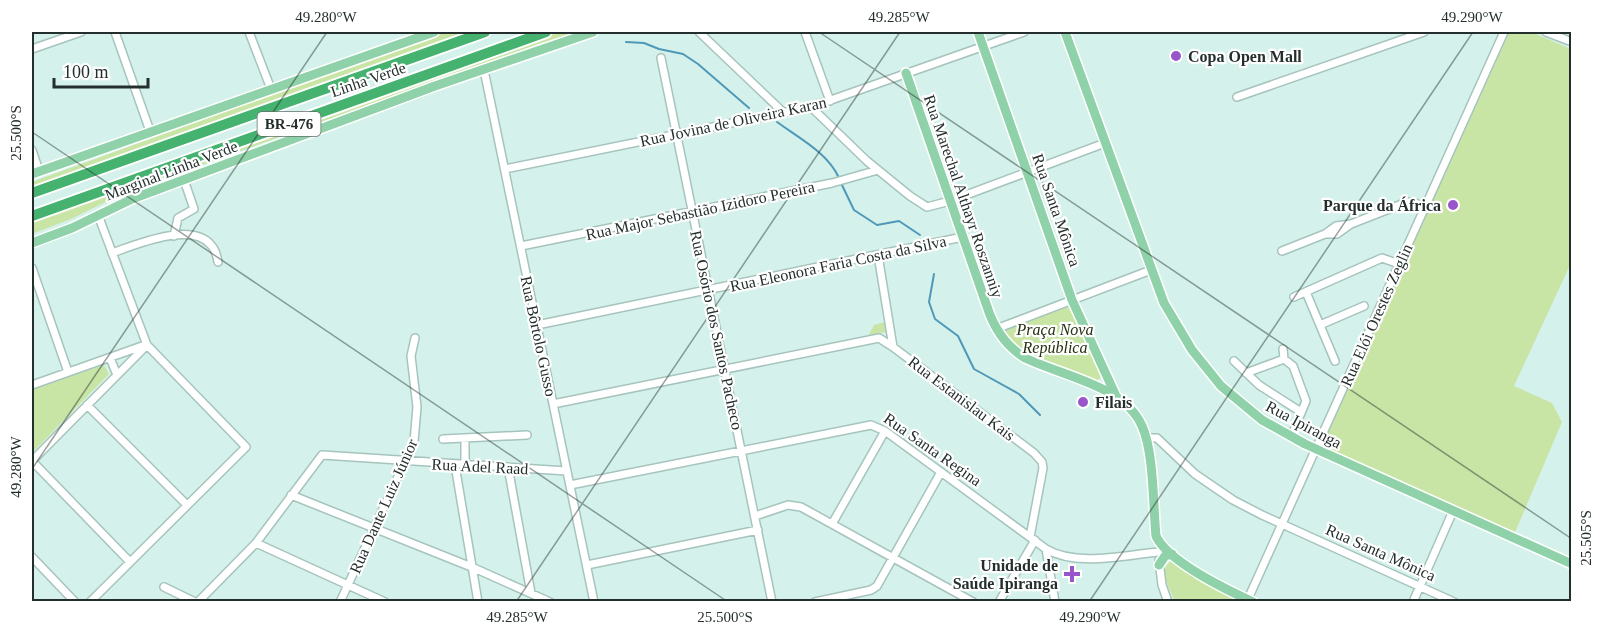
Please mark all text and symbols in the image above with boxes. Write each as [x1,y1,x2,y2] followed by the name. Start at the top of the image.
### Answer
[295,9,358,25] text: 49.280°W
[868,9,931,25] text: 49.285°W
[1441,9,1504,25] text: 49.290°W
[1188,48,1302,66] place label: Copa Open Mall
[1169,49,1183,63] marker: Copa Open Mall
[54,51,148,89] scale bar
[328,59,408,100] street label: Linha Verde
[63,62,109,82] text: 100 m
[920,92,1006,300] street label: Rua Marechal Althayr Roszanniy
[638,93,828,150] street label: Rua Jovina de Oliveira Karan
[8,105,24,161] text: 25.500°S
[258,112,320,136] road number: BR-476
[102,137,240,205] street label: Marginal Linha Verde
[1029,152,1084,269] street label: Rua Santa Mônica
[584,178,816,244] street label: Rua Major Sebastião Izidoro Pereira
[1323,196,1441,215] place label: Parque da África
[1446,198,1460,212] marker: Parque da África
[687,229,746,431] street label: Rua Osório dos Santos Pacheco
[728,232,948,295] street label: Rua Eleonora Faria Costa da Silva
[1337,241,1416,389] street label: Rua Elói Orestes Zeglin
[517,274,560,398] street label: Rua Bôrtolo Gusso
[1016,321,1093,357] park label: Praça Nova República
[905,353,1018,444] street label: Rua Estanislau Kais
[1095,394,1132,411] place label: Filais
[1076,395,1090,409] marker: Filais
[1263,397,1344,452] street label: Rua Ipiranga
[880,410,985,490] street label: Rua Santa Regina
[8,435,24,498] text: 49.280°W
[346,436,421,576] street label: Rua Dante Luiz Júnior
[431,455,529,478] street label: Rua Adel Raad
[1578,510,1594,566] text: 25.505°S
[1323,521,1438,584] street label: Rua Santa Mônica
[953,557,1058,593] place label: Unidade de Saúde Ipiranga
[1063,565,1081,583] marker: Unidade de Saúde Ipiranga
[486,609,549,625] text: 49.285°W
[697,609,753,625] text: 25.500°S
[1059,609,1122,625] text: 49.290°W

